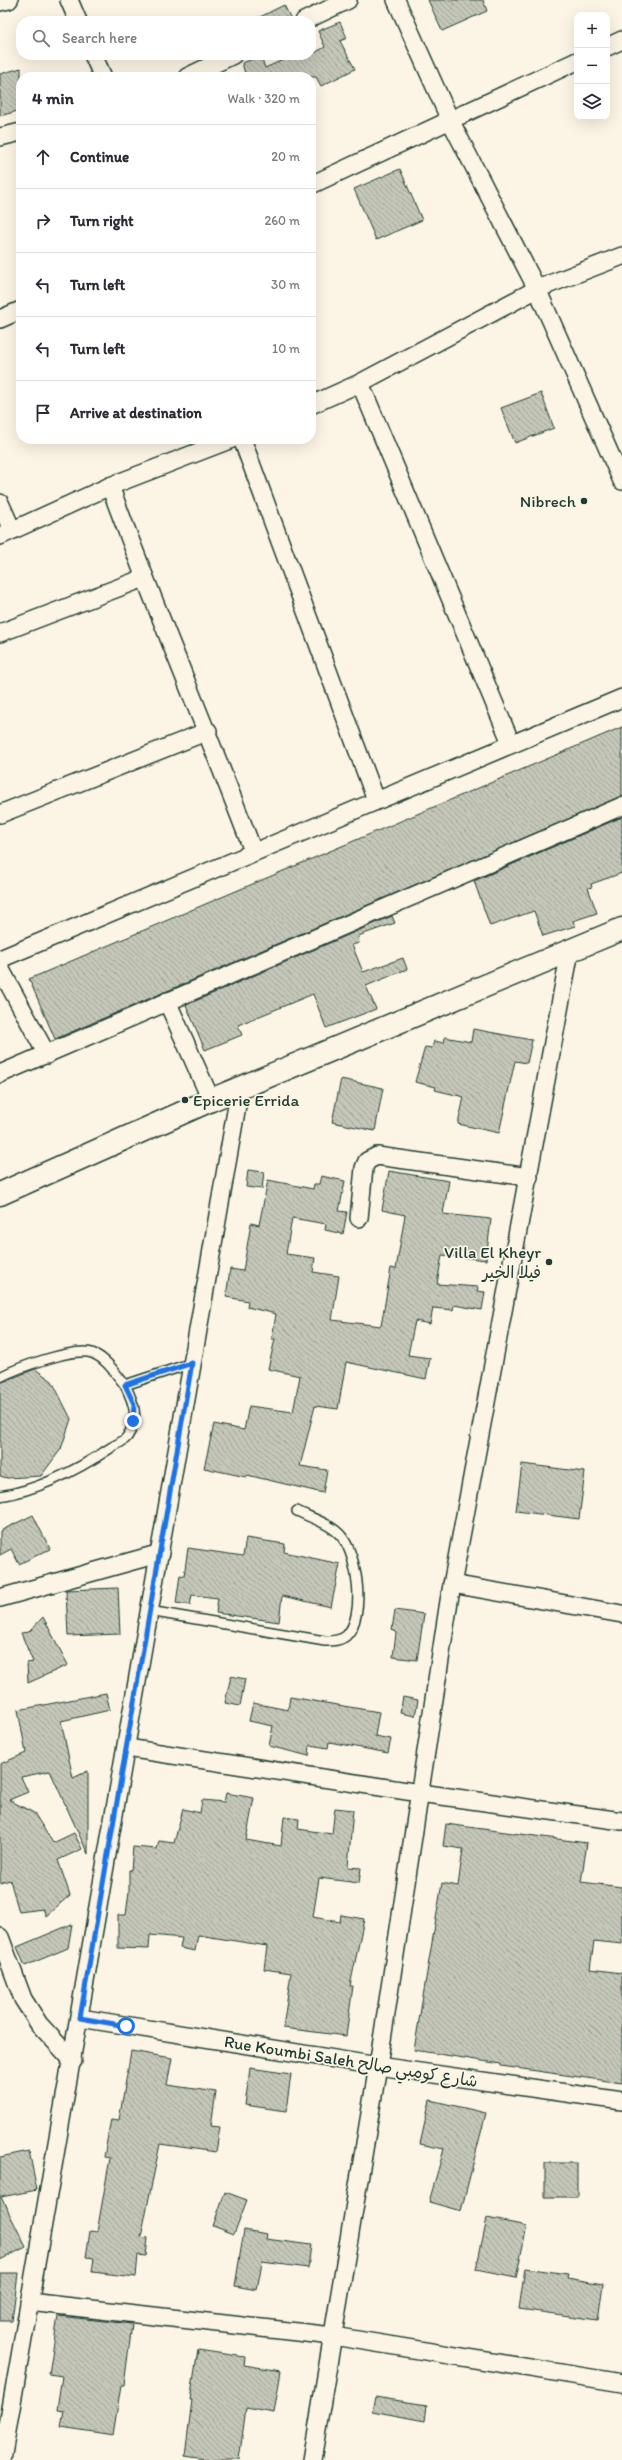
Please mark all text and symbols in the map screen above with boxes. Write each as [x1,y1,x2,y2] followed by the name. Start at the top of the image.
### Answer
[574,12,610,120] map controls
[574,12,610,48] button: +
[16,16,316,60] search box
[30,27,52,49] icon: search
[62,29,137,47] text: Search here
[574,48,610,84] button: −
[574,84,610,120] button: layers
[32,88,74,108] text: 4 min
[228,91,300,106] text: Walk · 320 m
[32,146,54,168] icon: ahead
[70,148,129,166] text: Continue
[271,149,300,164] text: 20 m
[32,210,54,232] icon: right
[70,212,134,230] text: Turn right
[264,213,300,228] text: 260 m
[32,274,54,296] icon: left
[70,276,125,294] text: Turn left
[271,277,300,292] text: 30 m
[32,338,54,360] icon: left
[70,340,125,358] text: Turn left
[272,341,300,356] text: 10 m
[32,402,54,424] icon: arrive
[70,404,202,422] text: Arrive at destination
[520,491,577,511] place label: Nibrech
[579,496,589,506] marker: Nibrech
[193,1090,300,1110] place label: Epicerie Errida
[180,1095,190,1105] marker: Epicerie Errida
[444,1242,541,1282] place label: Villa El Kheyr فيلا الخير
[544,1257,554,1267] marker: Villa El Kheyr فيلا الخير
[124,1412,142,1430] route end
[117,2017,135,2035] route start
[222,2031,479,2096] street label: Rue Koumbi Saleh شارع كومبي صالح

